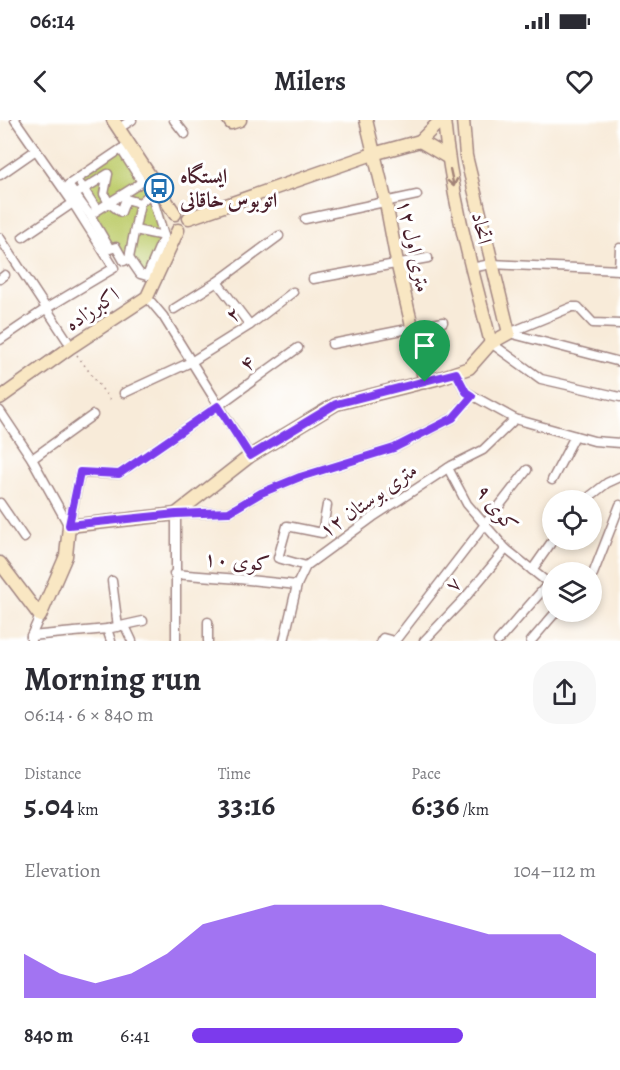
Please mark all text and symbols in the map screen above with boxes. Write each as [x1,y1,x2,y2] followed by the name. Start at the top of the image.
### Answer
[30,6,75,36] text: 06:14
[274,63,346,99] text: Milers
[24,65,57,98] icon: back
[563,65,596,98] icon: heart
[179,162,277,214] place label: ایستگاه اتوبوس خاقانی
[446,168,458,187] one-way arrow
[143,172,175,204] bus stop icon: ایستگاه اتوبوس خاقانی
[391,197,437,295] street label: ۱۲ متری اول
[465,209,499,247] street label: اتحاد
[59,281,125,337] street label: اکبرزاده
[220,299,246,329] street label: ۲
[399,320,450,382] pin
[408,329,441,362] icon: arrive
[234,348,260,378] street label: ۴
[313,456,423,544] street label: ۱۲ متری بوستان
[469,478,525,538] street label: کوی ۹
[542,490,602,622] map controls
[542,490,602,550] button: locate
[203,544,271,578] street label: کوی ۱۰
[542,562,602,622] button: layers
[438,570,468,598] street label: ۷
[24,656,201,701] text: Morning run
[533,661,596,724] button: share
[24,701,154,728] text: 06:14 · 6 × 840 m
[24,763,81,785] text: Distance
[218,763,251,785] text: Time
[411,763,441,785] text: Pace
[24,785,74,825] text: 5.04
[218,785,275,825] text: 33:16
[411,785,459,825] text: 6:36
[74,799,99,821] text: km
[459,799,489,821] text: /km
[24,857,101,884] text: Elevation
[514,857,596,884] text: 104–112 m
[24,1022,73,1049] text: 840 m
[120,1022,150,1049] text: 6:41

